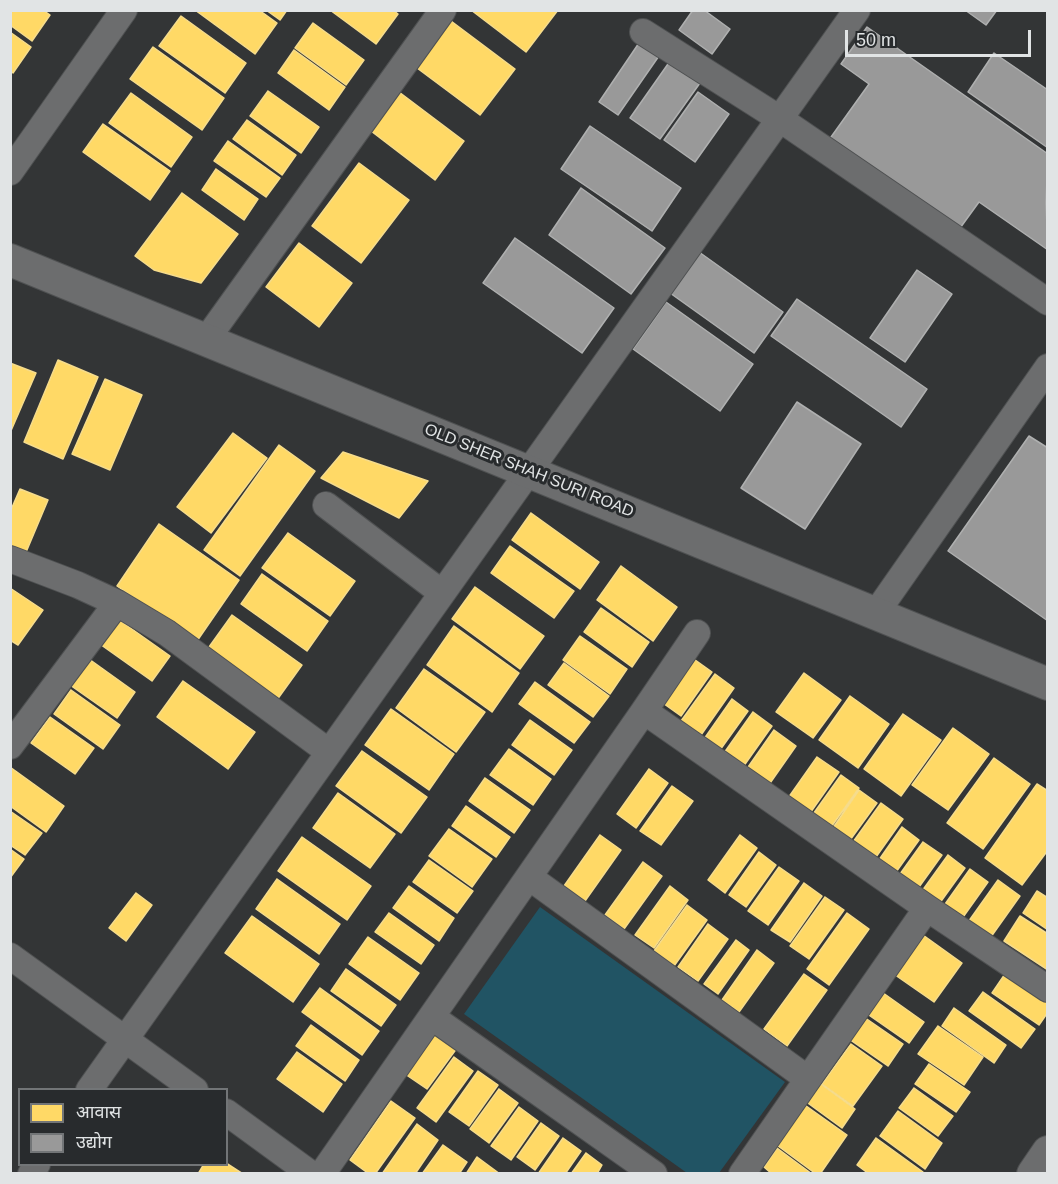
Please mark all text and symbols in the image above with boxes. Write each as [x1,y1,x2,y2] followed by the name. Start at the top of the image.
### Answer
[848,18,1034,56] scale bar
[856,30,896,50] text: 50 m
[422,420,636,522] street label: OLD SHER SHAH SURI ROAD
[18,1088,228,1166] legend
[76,1102,121,1122] text: आवास
[76,1132,112,1152] text: उद्योग

